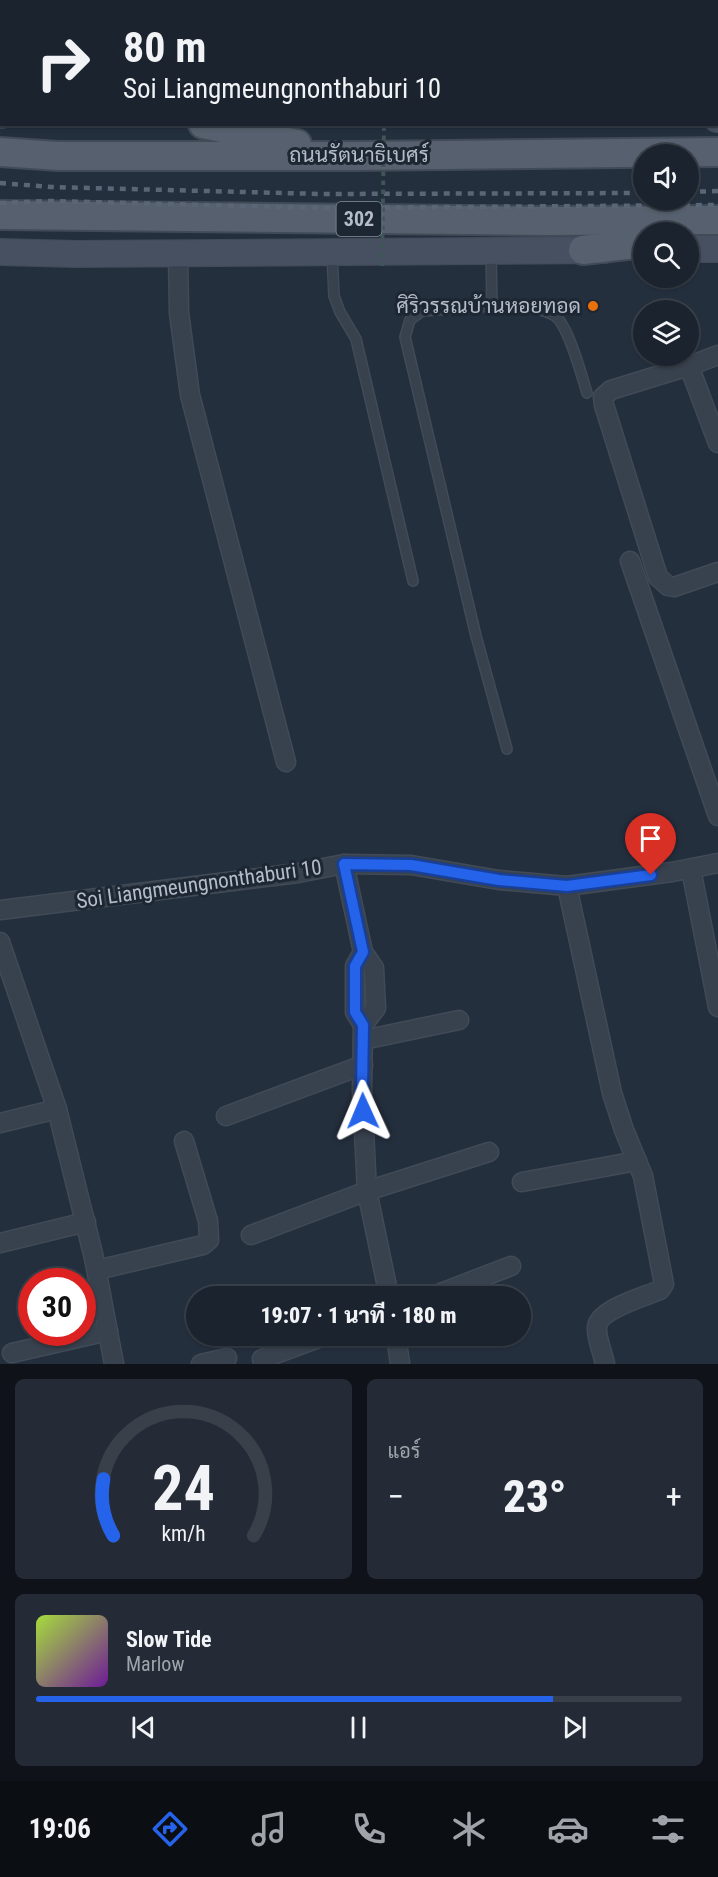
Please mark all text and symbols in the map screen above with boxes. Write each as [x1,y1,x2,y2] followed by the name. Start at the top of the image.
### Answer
[123,23,206,72] text: 80 m
[24,24,102,102] icon: right
[123,73,441,105] text: Soi Liangmeungnonthaburi 10
[289,141,429,167] street label: ถนนรัตนาธิเบศร์
[633,144,699,366] map controls
[633,144,699,210] button: sound
[336,202,382,236] road number: 302
[633,222,699,288] button: search
[396,294,581,318] place label: ศิริวรรณบ้านหอยทอด
[586,299,600,313] marker: ศิริวรรณบ้านหอยทอด
[633,300,699,366] button: layers
[625,813,676,875] pin
[634,822,667,855] icon: arrive
[75,855,323,913] street label: Soi Liangmeungnonthaburi 10
[331,1079,395,1143] position arrow
[18,1268,96,1346] speed limit sign: 30
[260,1303,457,1328] text: 19:07 · 1 นาที · 180 m
[388,1439,421,1463] text: แอร์
[152,1452,215,1525] text: 24
[503,1470,567,1523] text: 23°
[388,1477,404,1516] text: −
[666,1477,682,1516] text: +
[161,1521,205,1546] text: km/h
[126,1627,212,1652] text: Slow Tide
[126,1652,184,1676] text: Marlow
[127,1711,160,1744] icon: previous
[342,1711,375,1744] icon: pause
[558,1711,591,1744] icon: next
[149,1808,191,1850] icon: directions
[248,1808,290,1850] icon: music
[348,1808,390,1850] icon: phone
[448,1808,490,1850] icon: climate
[547,1808,589,1850] icon: car
[647,1808,689,1850] icon: filters
[29,1813,91,1845] text: 19:06

